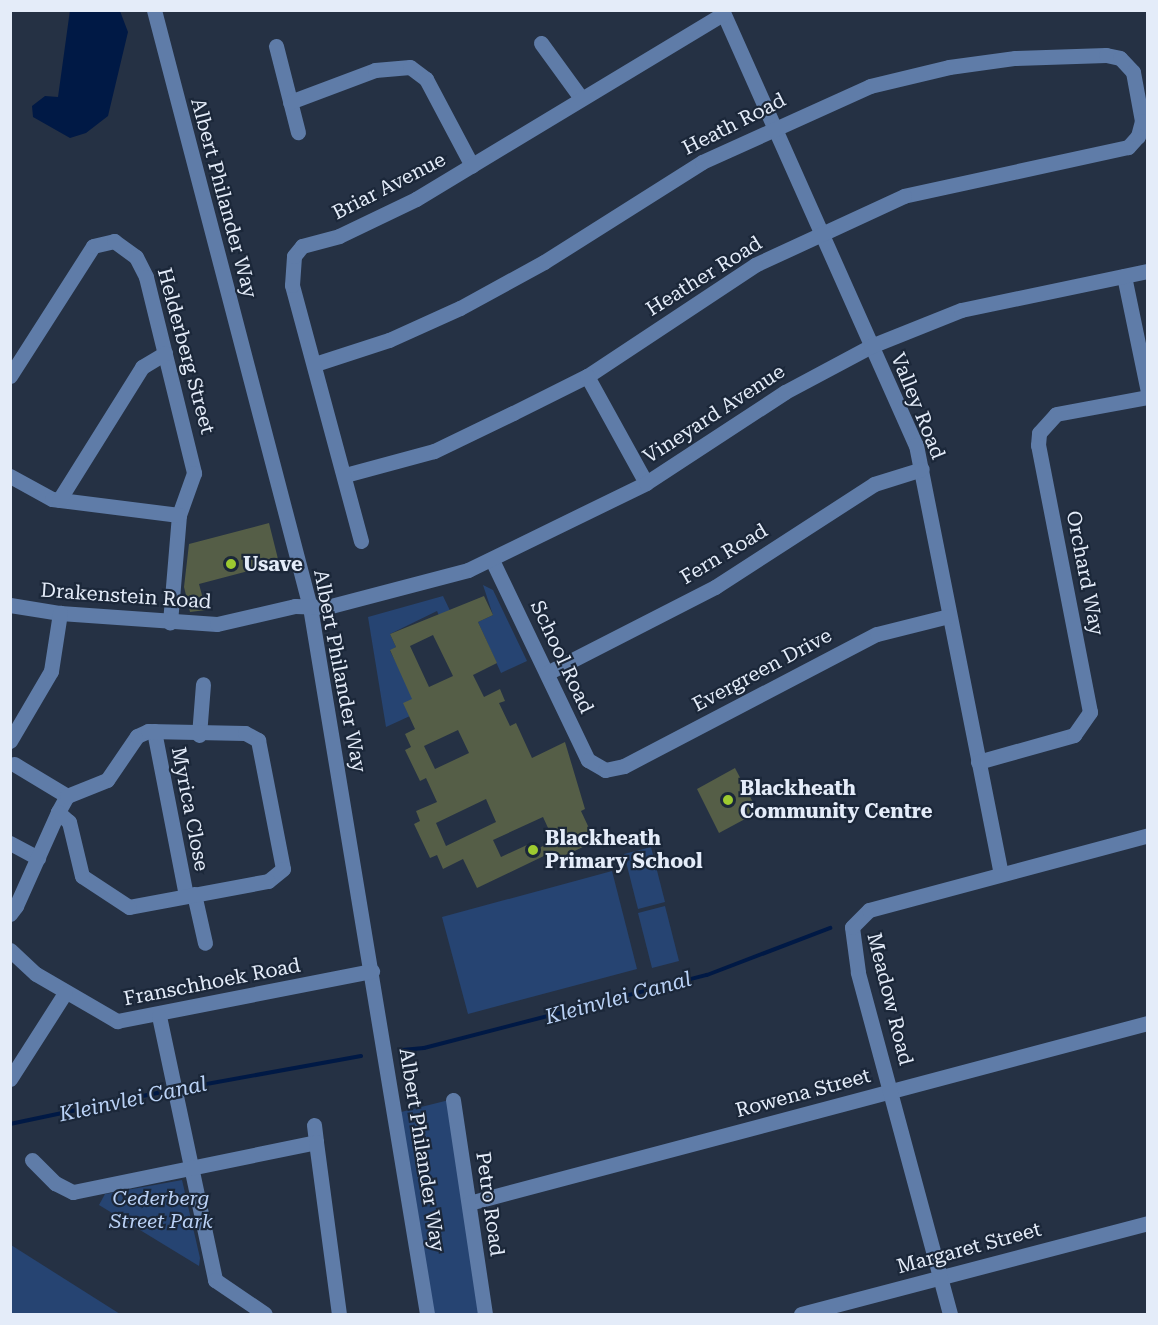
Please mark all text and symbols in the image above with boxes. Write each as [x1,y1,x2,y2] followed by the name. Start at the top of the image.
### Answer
[678,88,790,160] street label: Heath Road
[186,95,262,301] street label: Albert Philander Way
[328,147,450,225] street label: Briar Avenue
[642,231,766,321] street label: Heather Road
[152,265,220,437] street label: Helderberg Street
[886,349,950,463] street label: Valley Road
[639,359,789,469] street label: Vineyard Avenue
[1061,509,1109,637] street label: Orchard Way
[676,519,772,589] street label: Fern Road
[243,552,303,576] place label: Usave
[224,557,238,571] marker: Usave
[309,568,371,774] street label: Albert Philander Way
[40,578,212,614] street label: Drakenstein Road
[525,597,599,717] street label: School Road
[688,623,836,717] street label: Evergreen Drive
[166,745,214,873] street label: Myrica Close
[740,777,933,824] place label: Blackheath Community Centre
[721,793,735,807] marker: Blackheath Community Centre
[545,826,703,873] place label: Blackheath Primary School
[526,843,540,857] marker: Blackheath Primary School
[862,930,918,1068] street label: Meadow Road
[122,953,302,1011] street label: Franschhoek Road
[542,966,694,1030] water label: Kleinvlei Canal
[394,1046,450,1254] street label: Albert Philander Way
[733,1063,873,1123] street label: Rowena Street
[57,1071,209,1127] water label: Kleinvlei Canal
[471,1150,509,1258] street label: Petro Road
[109,1187,213,1234] park label: Cederberg Street Park
[894,1217,1044,1279] street label: Margaret Street

